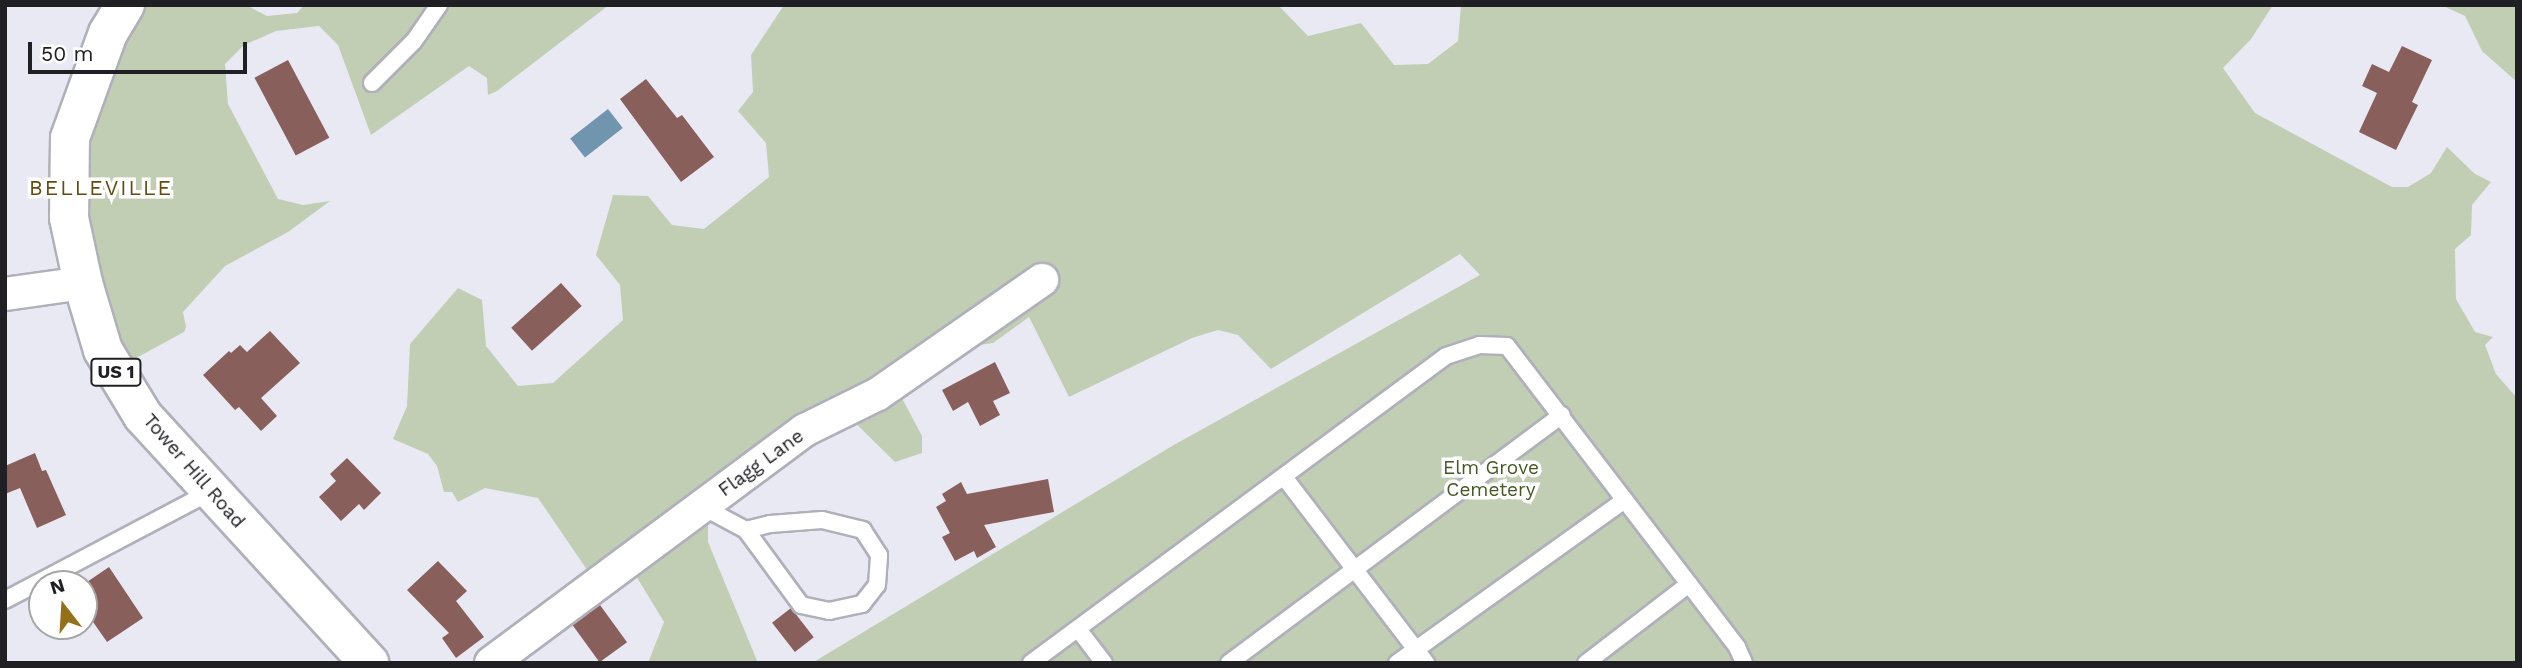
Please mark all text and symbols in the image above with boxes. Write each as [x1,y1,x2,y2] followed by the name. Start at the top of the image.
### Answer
[32,28,250,72] scale bar
[41,41,93,66] text: 50 m
[30,175,172,201] district label: BELLEVILLE
[90,358,142,386] road number: US 1
[138,409,250,533] street label: Tower Hill Road
[714,424,808,502] street label: Flagg Lane
[1443,457,1539,501] park label: Elm Grove Cemetery
[28,570,98,640] north arrow
[47,573,67,599] text: N

